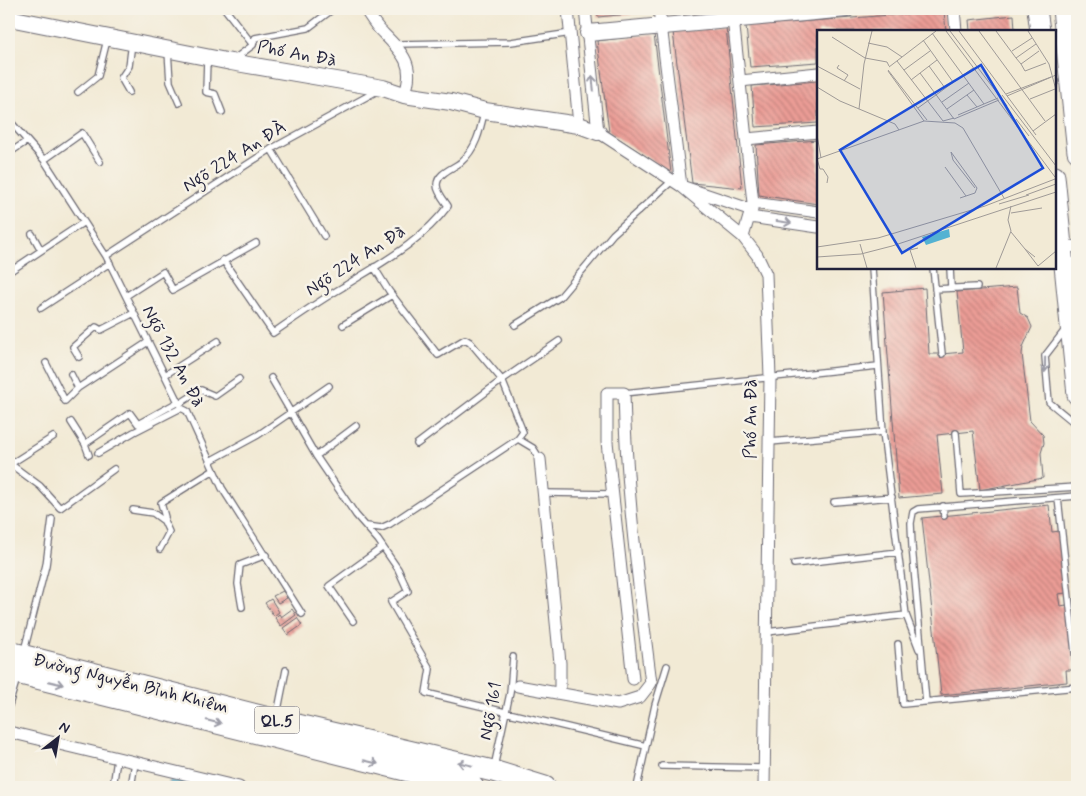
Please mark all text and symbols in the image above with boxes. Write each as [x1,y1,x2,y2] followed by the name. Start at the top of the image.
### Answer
[817,30,1056,269] inset map
[255,35,338,73] street label: Phố An Đà
[588,76,598,92] one-way arrow
[178,115,292,200] street label: Ngõ 224 An ĐÀ
[776,217,792,227] one-way arrow
[301,220,411,304] street label: Ngõ 224 An Đà
[134,301,210,413] street label: Ngõ 132 An Đà
[1040,356,1050,372] one-way arrow
[739,379,763,459] street label: Phố An Đà
[30,648,231,722] street label: Đường Nguyễn Bỉnh Khiêm
[48,679,64,688] one-way arrow
[474,680,510,743] street label: Ngõ 161
[254,706,300,734] road number: QL.5
[32,714,82,764] north arrow
[56,718,73,738] text: N
[205,718,221,727] one-way arrow
[363,758,379,767] one-way arrow
[457,759,473,768] one-way arrow

